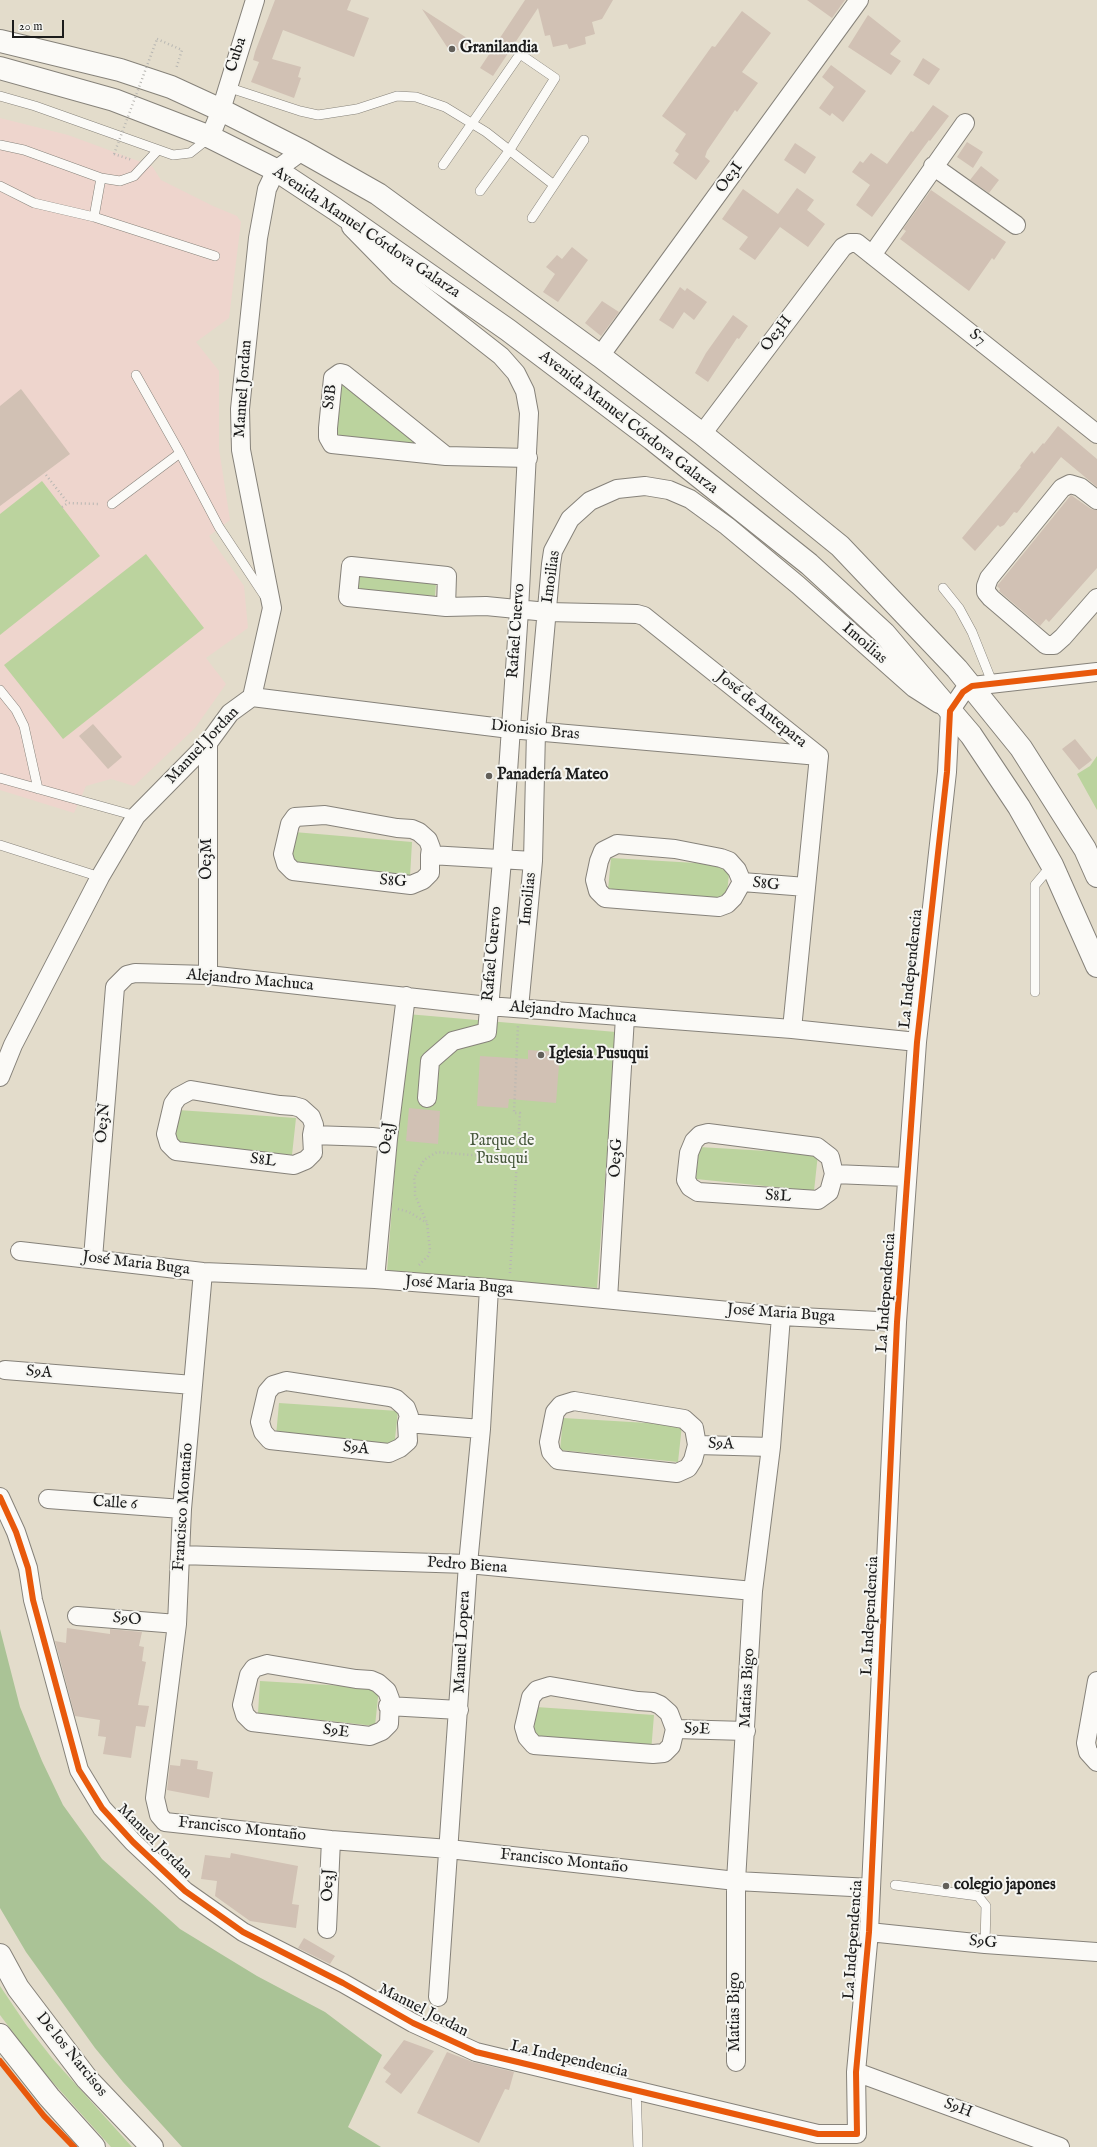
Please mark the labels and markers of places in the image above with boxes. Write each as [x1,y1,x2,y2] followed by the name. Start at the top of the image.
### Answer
[460,39,538,59] place label: Granilandia
[447,44,457,54] marker: Granilandia
[497,766,608,786] place label: Panadería Mateo
[484,771,494,781] marker: Panadería Mateo
[549,1045,648,1065] place label: Iglesia Pusuqui
[536,1050,546,1060] marker: Iglesia Pusuqui
[954,1876,1056,1896] place label: colegio japones
[941,1881,951,1891] marker: colegio japones

